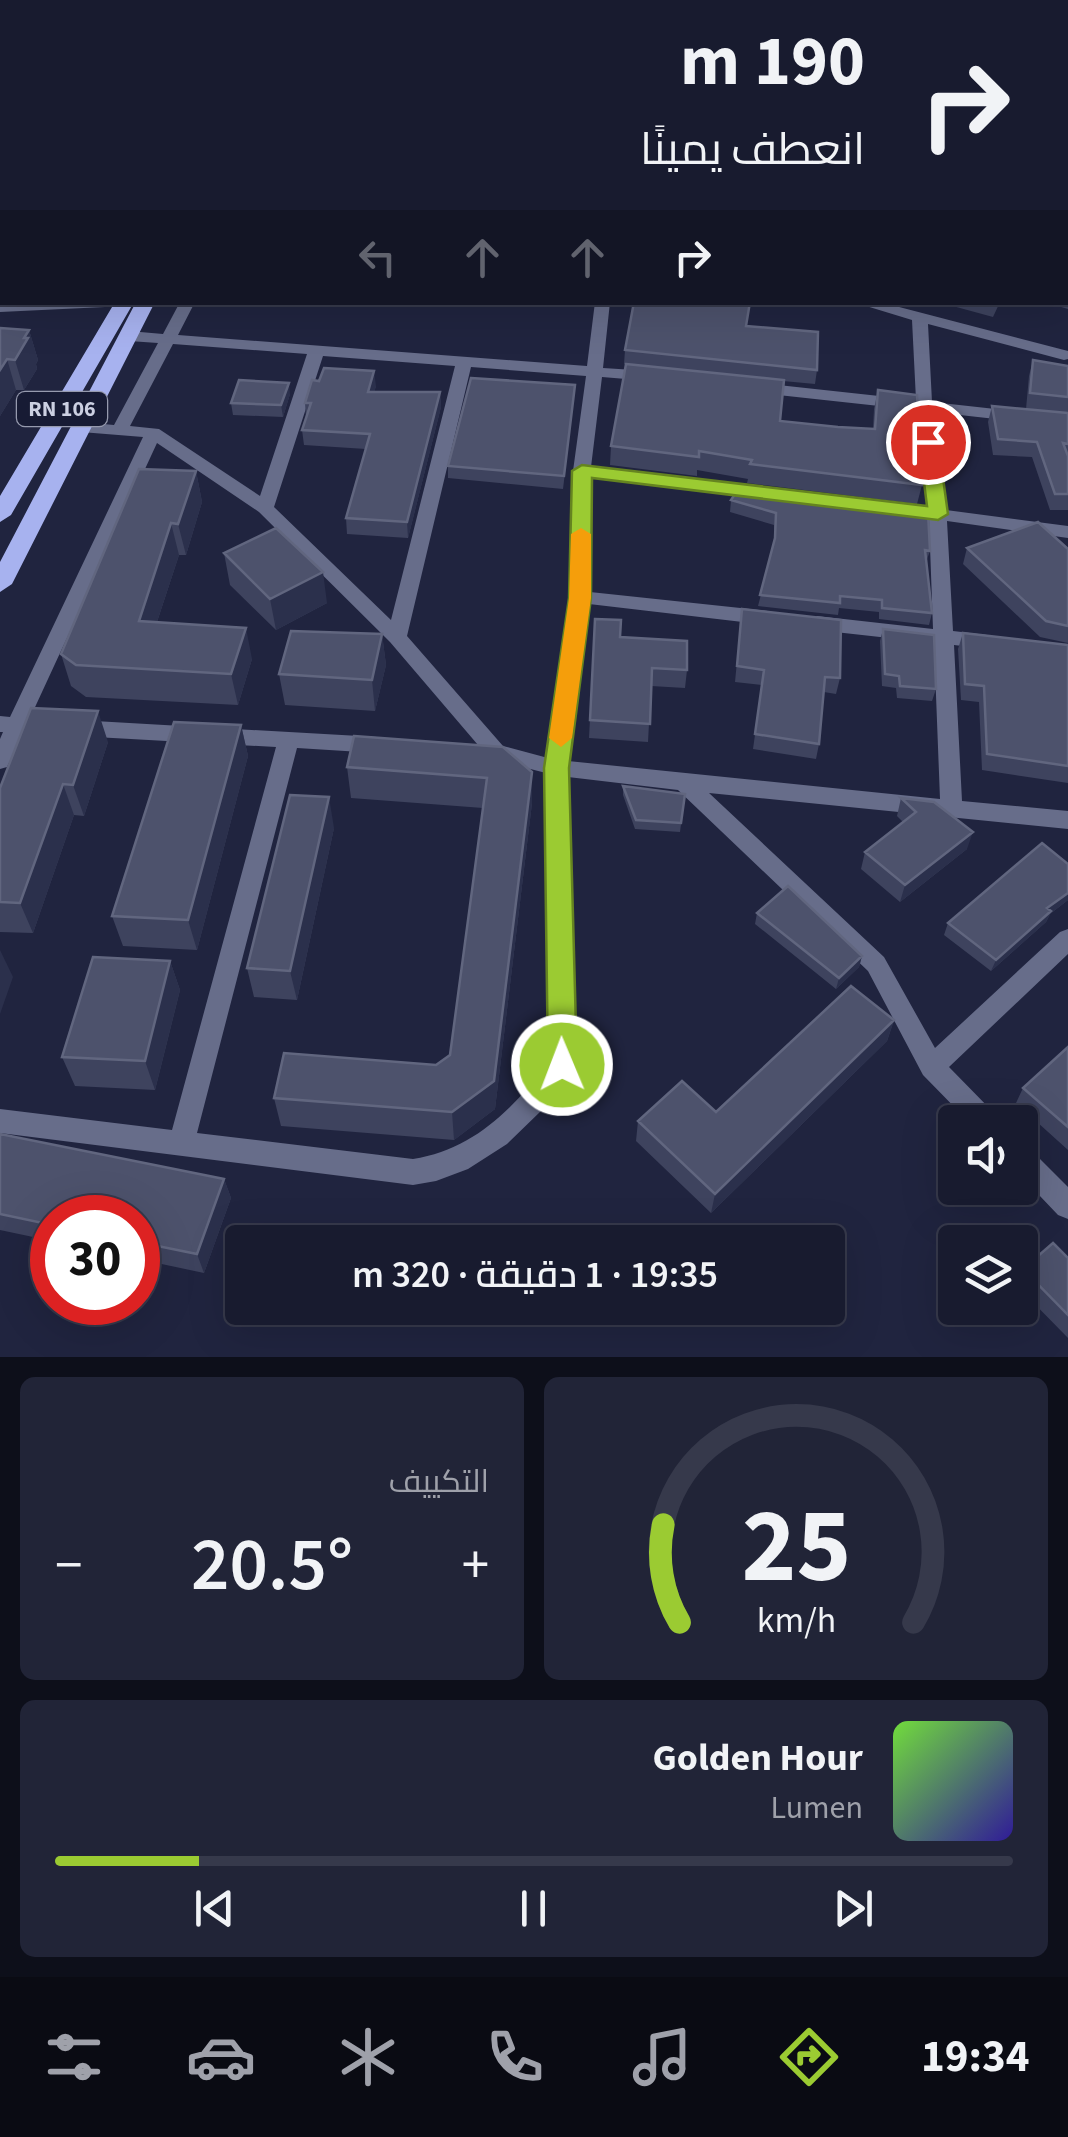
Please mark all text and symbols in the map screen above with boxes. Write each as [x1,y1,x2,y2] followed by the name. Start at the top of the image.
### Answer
[680,12,865,112] text: 190 m
[900,40,1030,170] icon: right
[640,118,865,182] text: انعطف يمينًا
[350,230,405,285] icon: left
[455,230,510,285] icon: ahead
[560,230,615,285] icon: ahead
[665,230,720,285] icon: right
[17,392,107,426] road number: RN 106
[886,400,971,485] pin
[901,415,956,470] icon: arrive
[510,1013,614,1117] position arrow
[938,1105,1038,1325] map controls
[938,1105,1038,1205] button: sound
[30,1195,160,1325] speed limit sign: 30
[938,1225,1038,1325] button: layers
[352,1248,718,1302] text: 19:35 · 1 دقيقة · 320 m
[389,1459,489,1505] text: التكييف
[741,1474,851,1622] text: 25
[191,1512,353,1619] text: 20.5°
[55,1527,82,1605] text: −
[462,1527,489,1605] text: +
[756,1595,836,1646] text: km/h
[653,1731,863,1785] text: Golden Hour
[770,1785,863,1831] text: Lumen
[187,1881,242,1936] icon: previous
[506,1881,561,1936] icon: pause
[826,1881,881,1936] icon: next
[39,2022,109,2092] icon: filters
[186,2022,256,2092] icon: car
[333,2022,403,2092] icon: climate
[480,2022,550,2092] icon: phone
[627,2022,697,2092] icon: music
[774,2022,844,2092] icon: directions
[921,2025,1029,2089] text: 19:34

